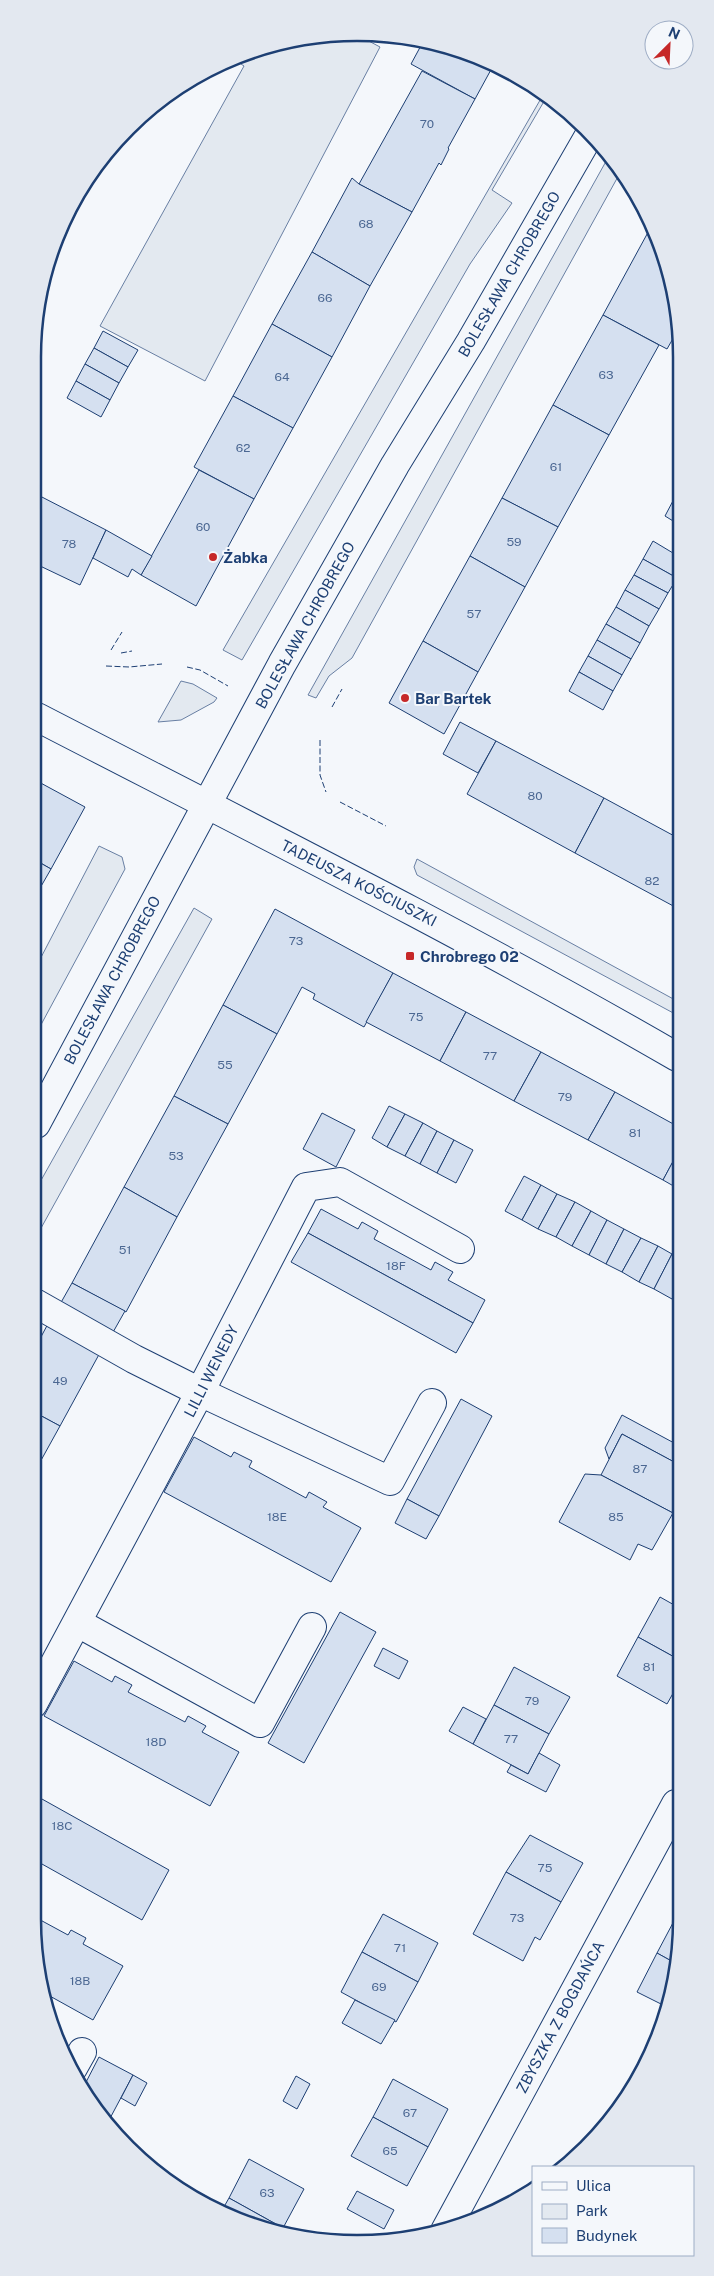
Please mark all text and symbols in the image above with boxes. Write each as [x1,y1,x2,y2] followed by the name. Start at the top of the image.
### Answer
[644,20,694,70] north arrow
[666,24,683,43] text: N
[420,117,434,131] house number: 70
[455,188,563,360] street label: BOLESŁAWA CHROBREGO
[358,217,374,231] house number: 68
[318,291,332,305] house number: 66
[599,368,613,382] house number: 63
[275,370,290,384] house number: 64
[236,441,250,455] house number: 62
[550,460,562,474] house number: 61
[196,520,210,534] house number: 60
[506,535,522,549] house number: 59
[62,537,77,551] house number: 78
[252,539,358,711] street label: BOLESŁAWA CHROBREGO
[223,549,268,566] place label: Żabka
[207,551,219,563] marker: Żabka
[467,607,481,621] house number: 57
[415,690,492,707] place label: Bar Bartek
[399,692,411,704] marker: Bar Bartek
[527,789,543,803] house number: 80
[278,835,440,930] street label: TADEUSZA KOŚCIUSZKI
[645,874,659,888] house number: 82
[60,893,164,1067] street label: BOLESŁAWA CHROBREGO
[289,934,303,948] house number: 73
[420,948,519,965] place label: Chrobrego 02
[404,950,416,962] marker: Chrobrego 02
[409,1010,424,1024] house number: 75
[483,1049,497,1063] house number: 77
[217,1058,233,1072] house number: 55
[558,1090,572,1104] house number: 79
[629,1126,641,1140] house number: 81
[168,1149,184,1163] house number: 53
[119,1243,131,1257] house number: 51
[386,1259,406,1273] house number: 18F
[180,1322,242,1420] street label: LILLI WENEDY
[52,1374,68,1388] house number: 49
[633,1462,647,1476] house number: 87
[267,1510,287,1524] house number: 18E
[608,1510,624,1524] house number: 85
[643,1660,655,1674] house number: 81
[525,1694,539,1708] house number: 79
[504,1732,518,1746] house number: 77
[146,1735,166,1749] house number: 18D
[52,1819,72,1833] house number: 18C
[538,1861,553,1875] house number: 75
[510,1911,524,1925] house number: 73
[513,1938,607,2096] street label: ZBYSZKA Z BOGDAŃCA
[394,1941,406,1955] house number: 71
[70,1974,90,1988] house number: 18B
[372,1980,386,1994] house number: 69
[403,2106,417,2120] house number: 67
[382,2144,398,2158] house number: 65
[532,2166,694,2256] legend
[576,2177,611,2194] text: Ulica
[260,2186,274,2200] house number: 63
[576,2202,608,2219] text: Park
[576,2227,637,2244] text: Budynek

